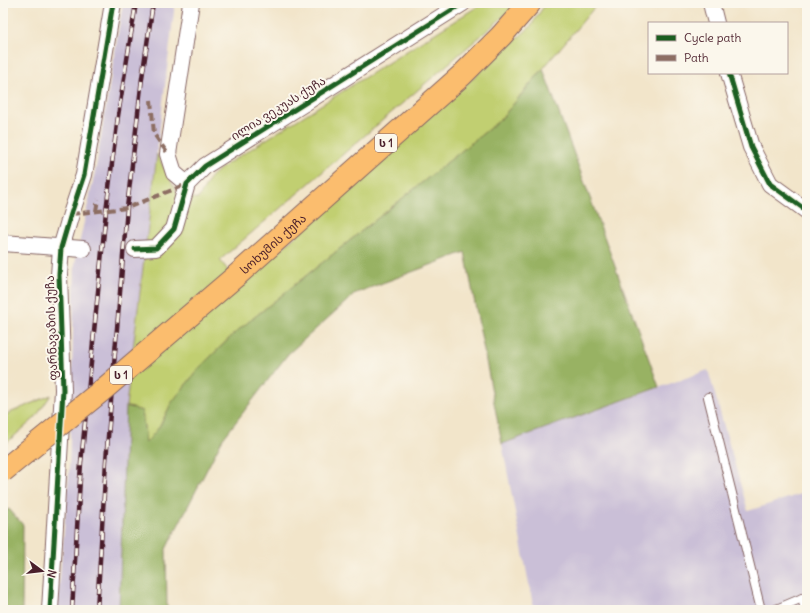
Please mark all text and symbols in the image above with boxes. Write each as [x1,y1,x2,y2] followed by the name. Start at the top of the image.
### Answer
[648,22,788,74] legend
[684,30,741,45] text: Cycle path
[684,50,709,65] text: Path
[228,73,329,144] street label: ილია ვეკუას ქუჩა
[375,134,397,152] road number: ს 1
[236,210,309,277] street label: სოხუმის ქუჩა
[42,275,60,381] street label: ფარნავაზის ქუჩა
[110,366,132,384] road number: ს 1
[22,551,62,591] north arrow
[44,568,59,579] text: N

